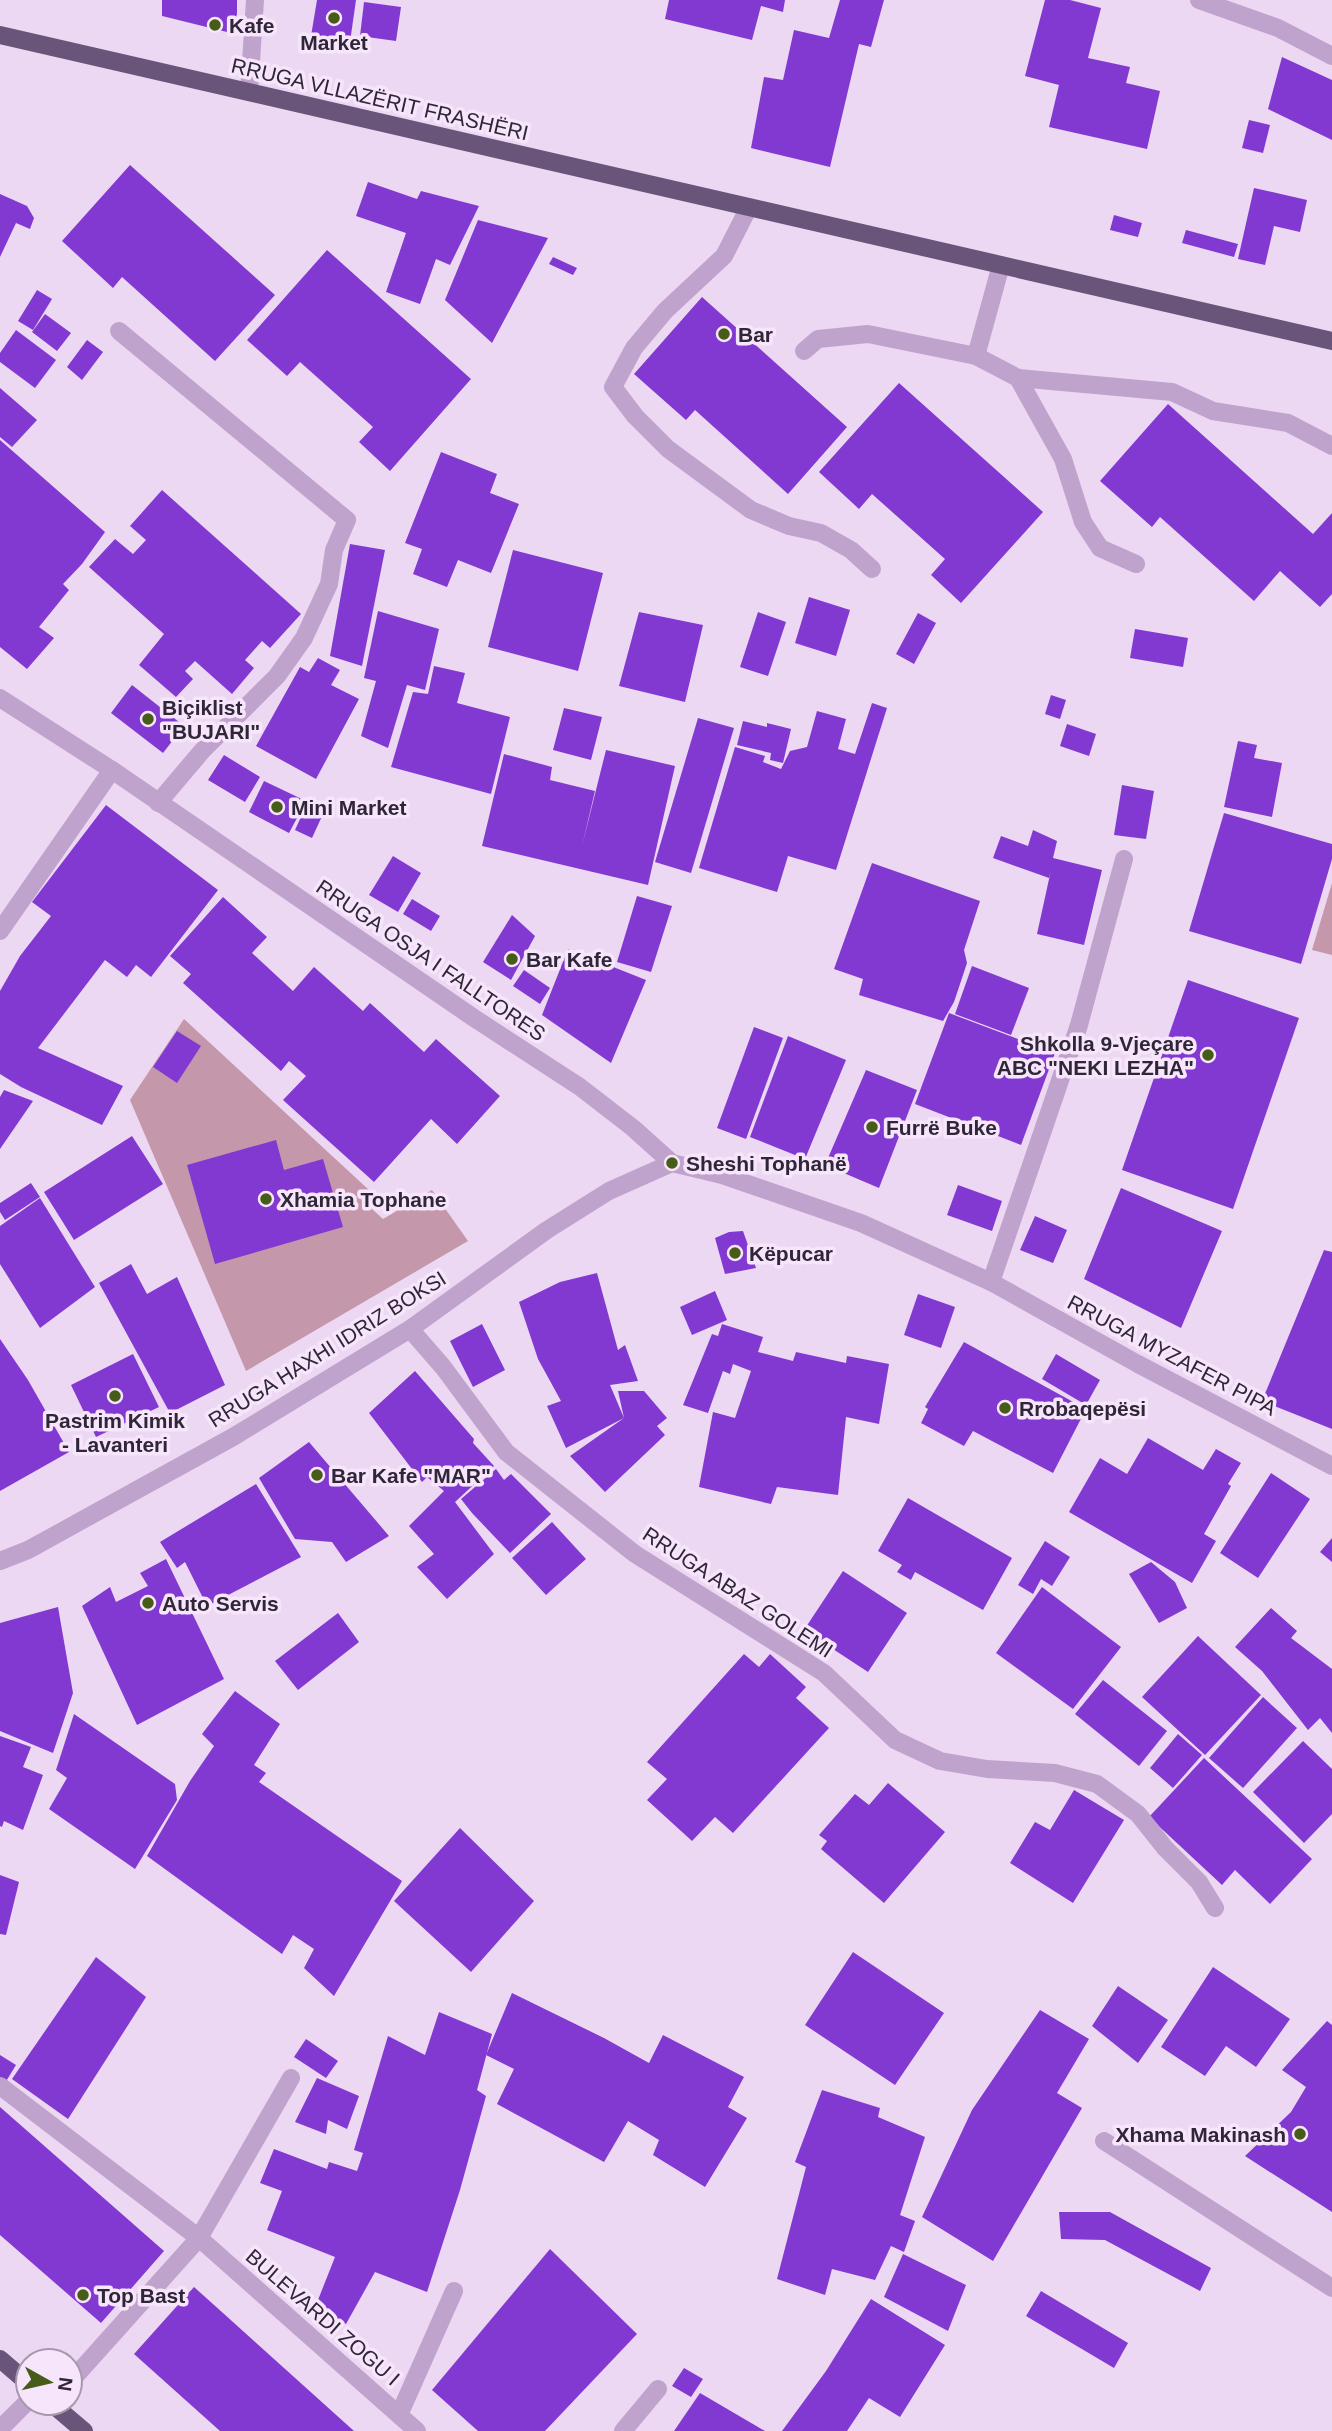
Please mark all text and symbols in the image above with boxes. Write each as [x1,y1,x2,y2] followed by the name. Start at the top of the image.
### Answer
[326,10,342,26] marker: Market
[229,14,275,37] place label: Kafe
[207,17,223,33] marker: Kafe
[300,31,368,54] place label: Market
[229,54,531,144] street label: RRUGA VLLAZËRIT FRASHËRI
[738,323,773,346] place label: Bar
[716,326,732,342] marker: Bar
[162,696,260,743] place label: Biçiklist "BUJARI"
[140,711,156,727] marker: Biçiklist "BUJARI"
[291,796,407,819] place label: Mini Market
[269,799,285,815] marker: Mini Market
[312,875,550,1045] street label: RRUGA OSJA I FALLTORES
[526,948,612,971] place label: Bar Kafe
[504,951,520,967] marker: Bar Kafe
[997,1032,1194,1079] place label: Shkolla 9-Vjeçare ABC "NEKI LEZHA"
[1200,1047,1216,1063] marker: Shkolla 9-Vjeçare ABC "NEKI LEZHA"
[886,1116,997,1139] place label: Furrë Buke
[864,1119,880,1135] marker: Furrë Buke
[686,1152,847,1175] place label: Sheshi Tophanë
[664,1155,680,1171] marker: Sheshi Tophanë
[280,1188,446,1211] place label: Xhamia Tophane
[258,1191,274,1207] marker: Xhamia Tophane
[749,1242,833,1265] place label: Këpucar
[727,1245,743,1261] marker: Këpucar
[204,1266,450,1432] street label: RRUGA HAXHI IDRIZ BOKSI
[1064,1290,1280,1420] street label: RRUGA MYZAFER PIPA
[107,1388,123,1404] marker: Pastrim Kimik - Lavanteri
[1019,1397,1146,1420] place label: Rrobaqepësi
[997,1400,1013,1416] marker: Rrobaqepësi
[45,1409,185,1456] place label: Pastrim Kimik - Lavanteri
[331,1464,491,1487] place label: Bar Kafe "MAR"
[309,1467,325,1483] marker: Bar Kafe "MAR"
[639,1522,837,1662] street label: RRUGA ABAZ GOLEMI
[162,1592,279,1615] place label: Auto Servis
[140,1595,156,1611] marker: Auto Servis
[1116,2123,1286,2146] place label: Xhama Makinash
[1292,2126,1308,2142] marker: Xhama Makinash
[242,2244,404,2390] street label: BULEVARDI ZOGU I
[97,2284,185,2307] place label: Top Bast
[75,2287,91,2303] marker: Top Bast
[14,2347,84,2417] north arrow
[54,2376,77,2393] text: N

